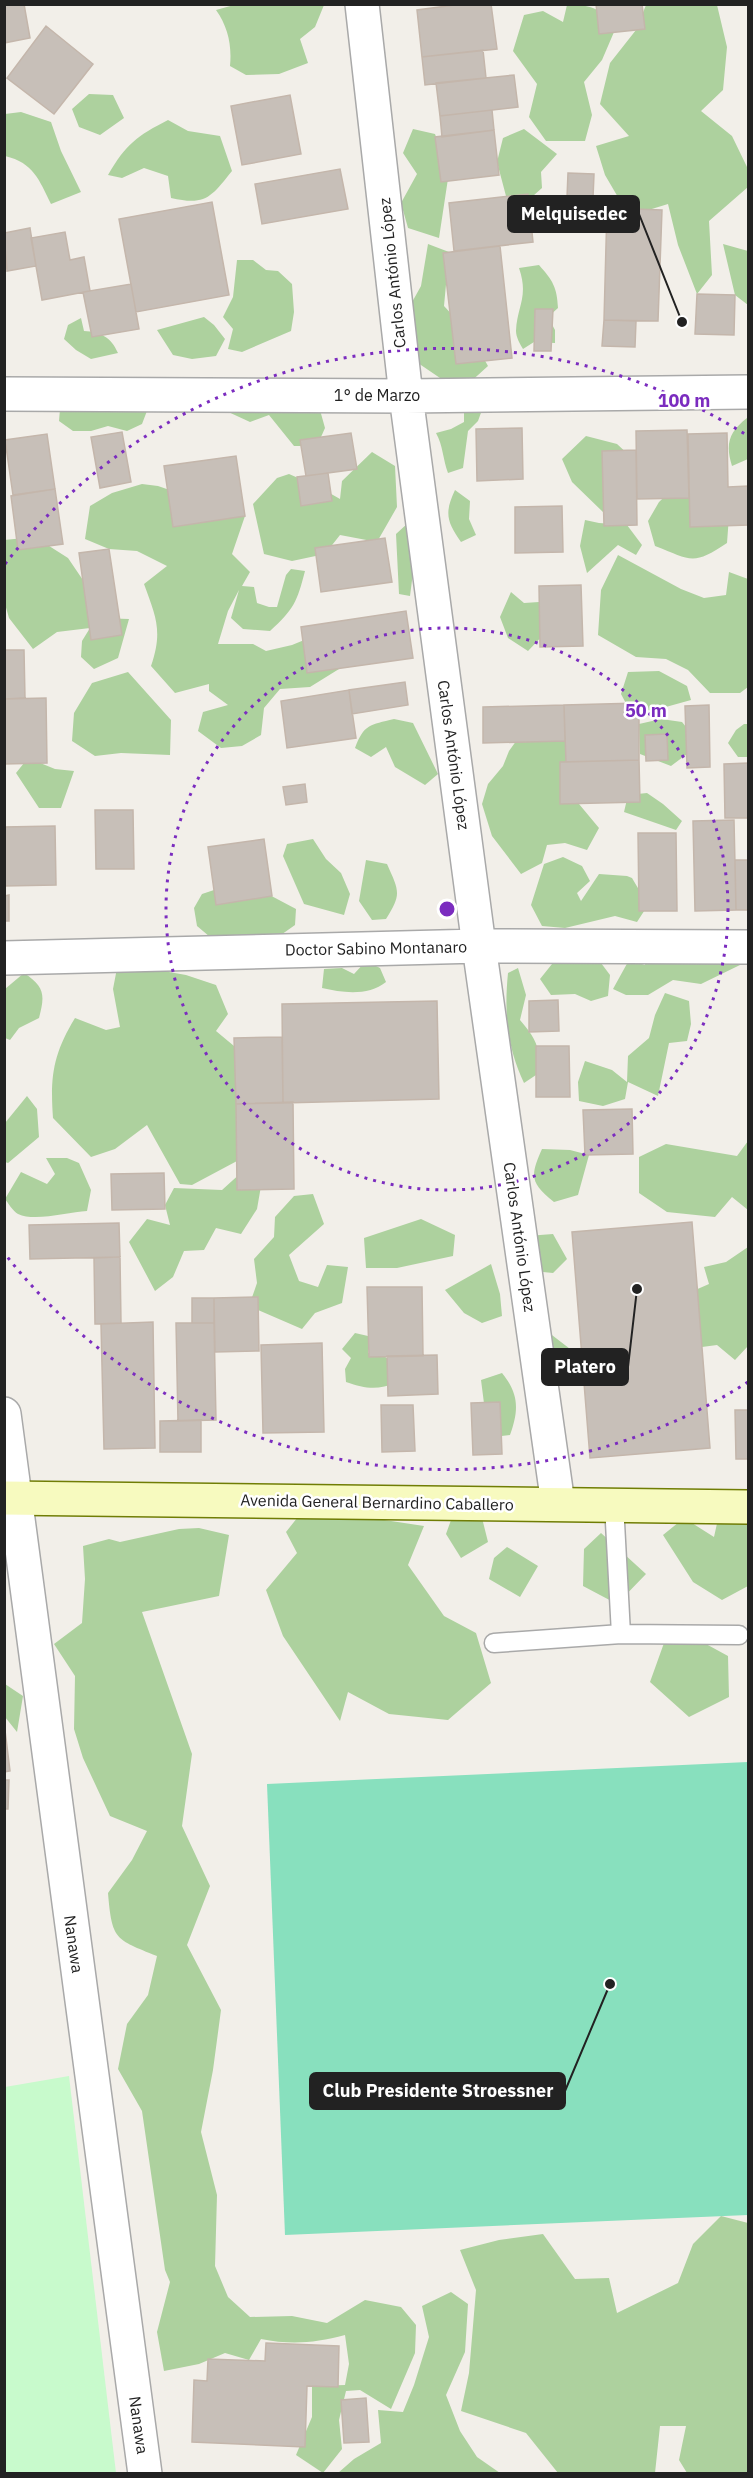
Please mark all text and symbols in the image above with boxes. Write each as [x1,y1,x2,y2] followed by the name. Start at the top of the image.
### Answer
[508,196,639,232] callout: Melquisedec
[374,197,410,349] street label: Carlos António López
[521,202,627,225] text: Melquisedec
[334,385,420,405] street label: 1° de Marzo
[658,389,710,412] text: 100 m
[434,679,474,831] street label: Carlos António López
[625,699,667,722] text: 50 m
[437,899,457,919] centre of rings
[285,936,467,960] street label: Doctor Sabino Montanaro
[500,1161,540,1313] street label: Carlos António López
[542,1349,628,1385] callout: Platero
[554,1355,616,1378] text: Platero
[240,1490,514,1514] street label: Avenida General Bernardino Caballero
[60,1914,88,1975] street label: Nanawa
[310,2073,565,2109] callout: Club Presidente Stroessner
[323,2079,553,2102] text: Club Presidente Stroessner
[125,2395,153,2456] street label: Nanawa

